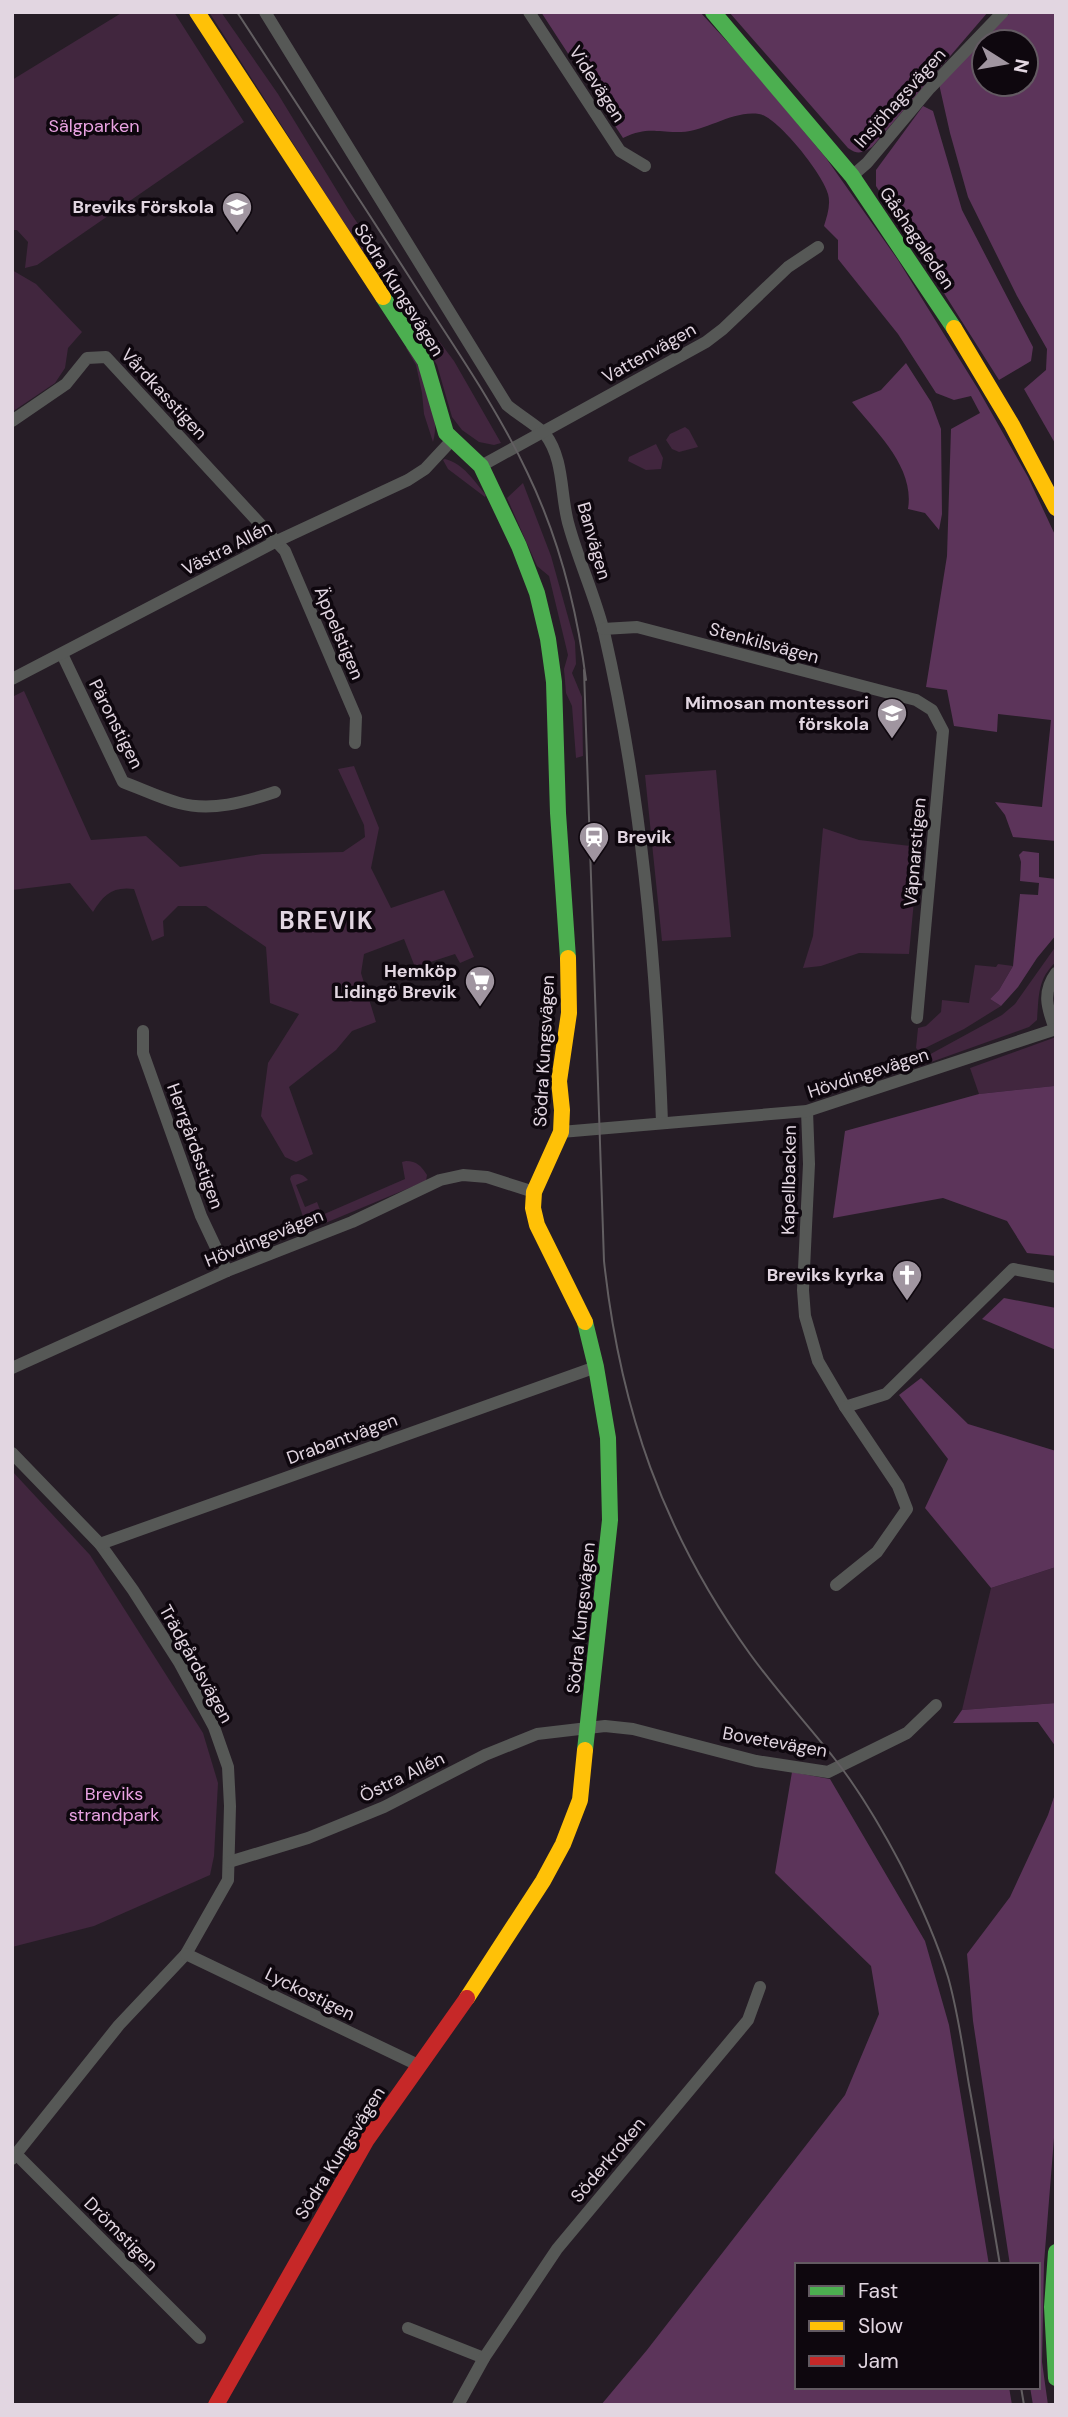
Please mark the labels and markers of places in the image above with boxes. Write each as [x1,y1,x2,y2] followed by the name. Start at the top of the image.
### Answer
[220,190,254,234] school or university icon: Breviks Förskola
[72,195,214,219] place label: Breviks Förskola
[685,691,869,736] place label: Mimosan montessori förskola
[875,696,909,740] school or university icon: Mimosan montessori förskola
[577,820,611,864] station icon: Brevik
[617,825,672,849] place label: Brevik
[334,959,458,1004] place label: Hemköp Lidingö Brevik
[463,964,497,1008] supermarket icon: Hemköp Lidingö Brevik
[890,1258,924,1302] church icon: Breviks kyrka
[767,1263,884,1287] place label: Breviks kyrka

